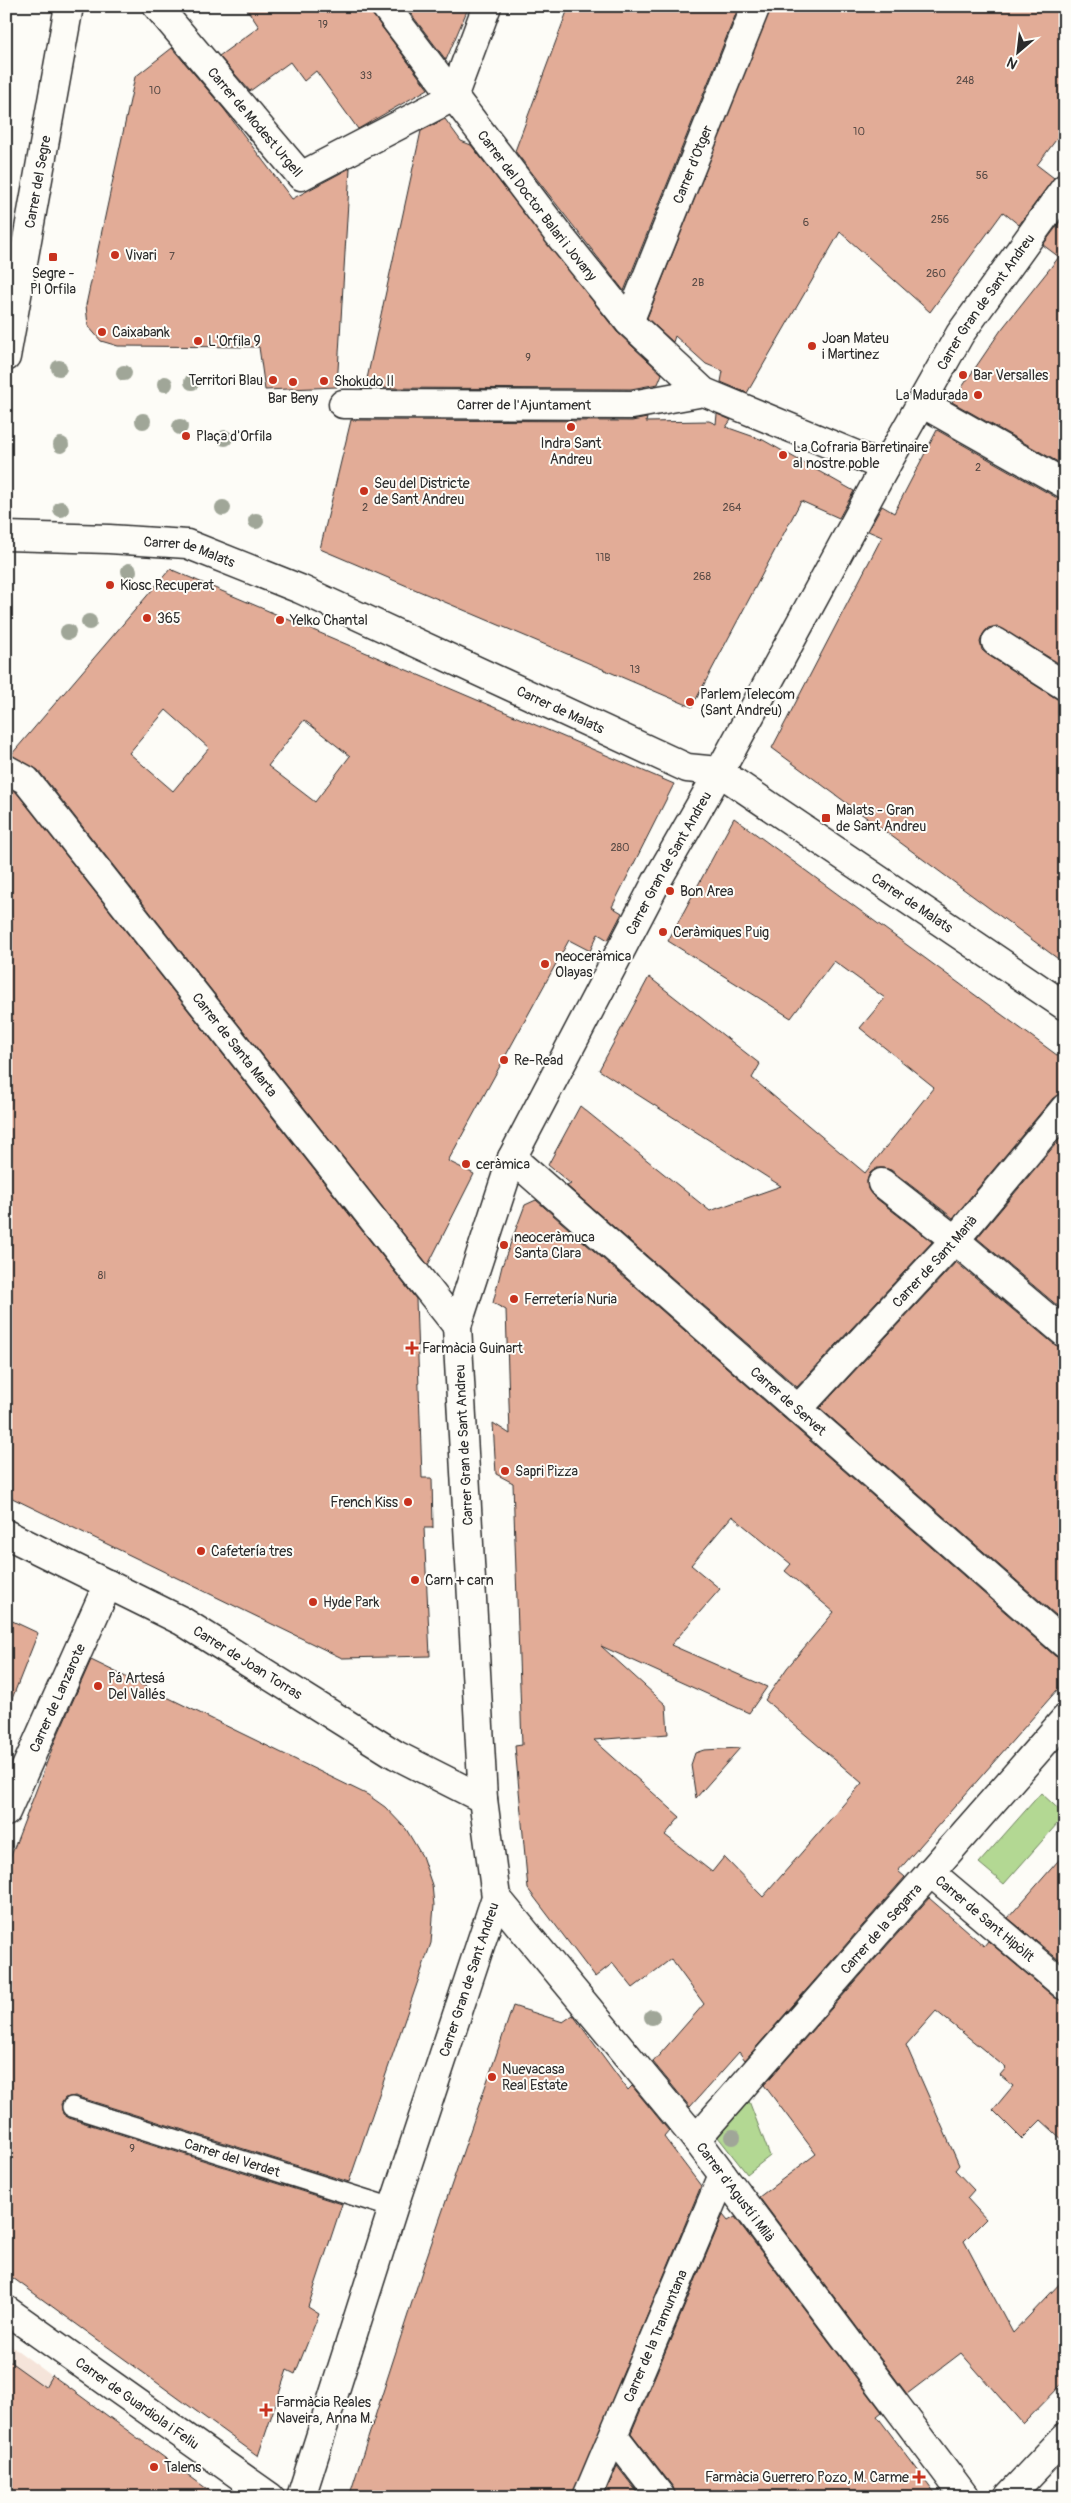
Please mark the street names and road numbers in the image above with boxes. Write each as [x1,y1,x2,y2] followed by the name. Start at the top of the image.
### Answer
[204,64,306,180] street label: Carrer de Modest Urgell
[669,123,716,206] street label: Carrer d'Otger
[474,127,601,284] street label: Carrer del Doctor Balari i Jovany
[21,134,54,230] street label: Carrer del Segre
[933,230,1038,373] street label: Carrer Gran de Sant Andreu
[457,396,592,413] street label: Carrer de l'Ajuntament
[143,533,238,571] street label: Carrer de Malats
[514,682,608,737] street label: Carrer de Malats
[622,788,715,938] street label: Carrer Gran de Sant Andreu
[868,869,957,937] street label: Carrer de Malats
[189,989,281,1100] street label: Carrer de Santa Marta
[888,1212,980,1311] street label: Carrer de Sant Marià
[747,1363,830,1439] street label: Carrer de Servet
[451,1364,477,1526] street label: Carrer Gran de Sant Andreu
[190,1622,306,1703] street label: Carrer de Joan Torras
[25,1641,89,1755] street label: Carrer de Lanzarote
[932,1872,1038,1965] street label: Carrer de Sant Hipòlit
[837,1880,925,1977] street label: Carrer de la Segarra
[435,1900,502,2059] street label: Carrer Gran de Sant Andreu
[182,2134,283,2181] street label: Carrer del Verdet
[693,2139,778,2245] street label: Carrer d'Agustí i Milà
[620,2267,691,2405] street label: Carrer de la Tramuntana
[72,2353,202,2453] street label: Carrer de Guardiola i Feliu

